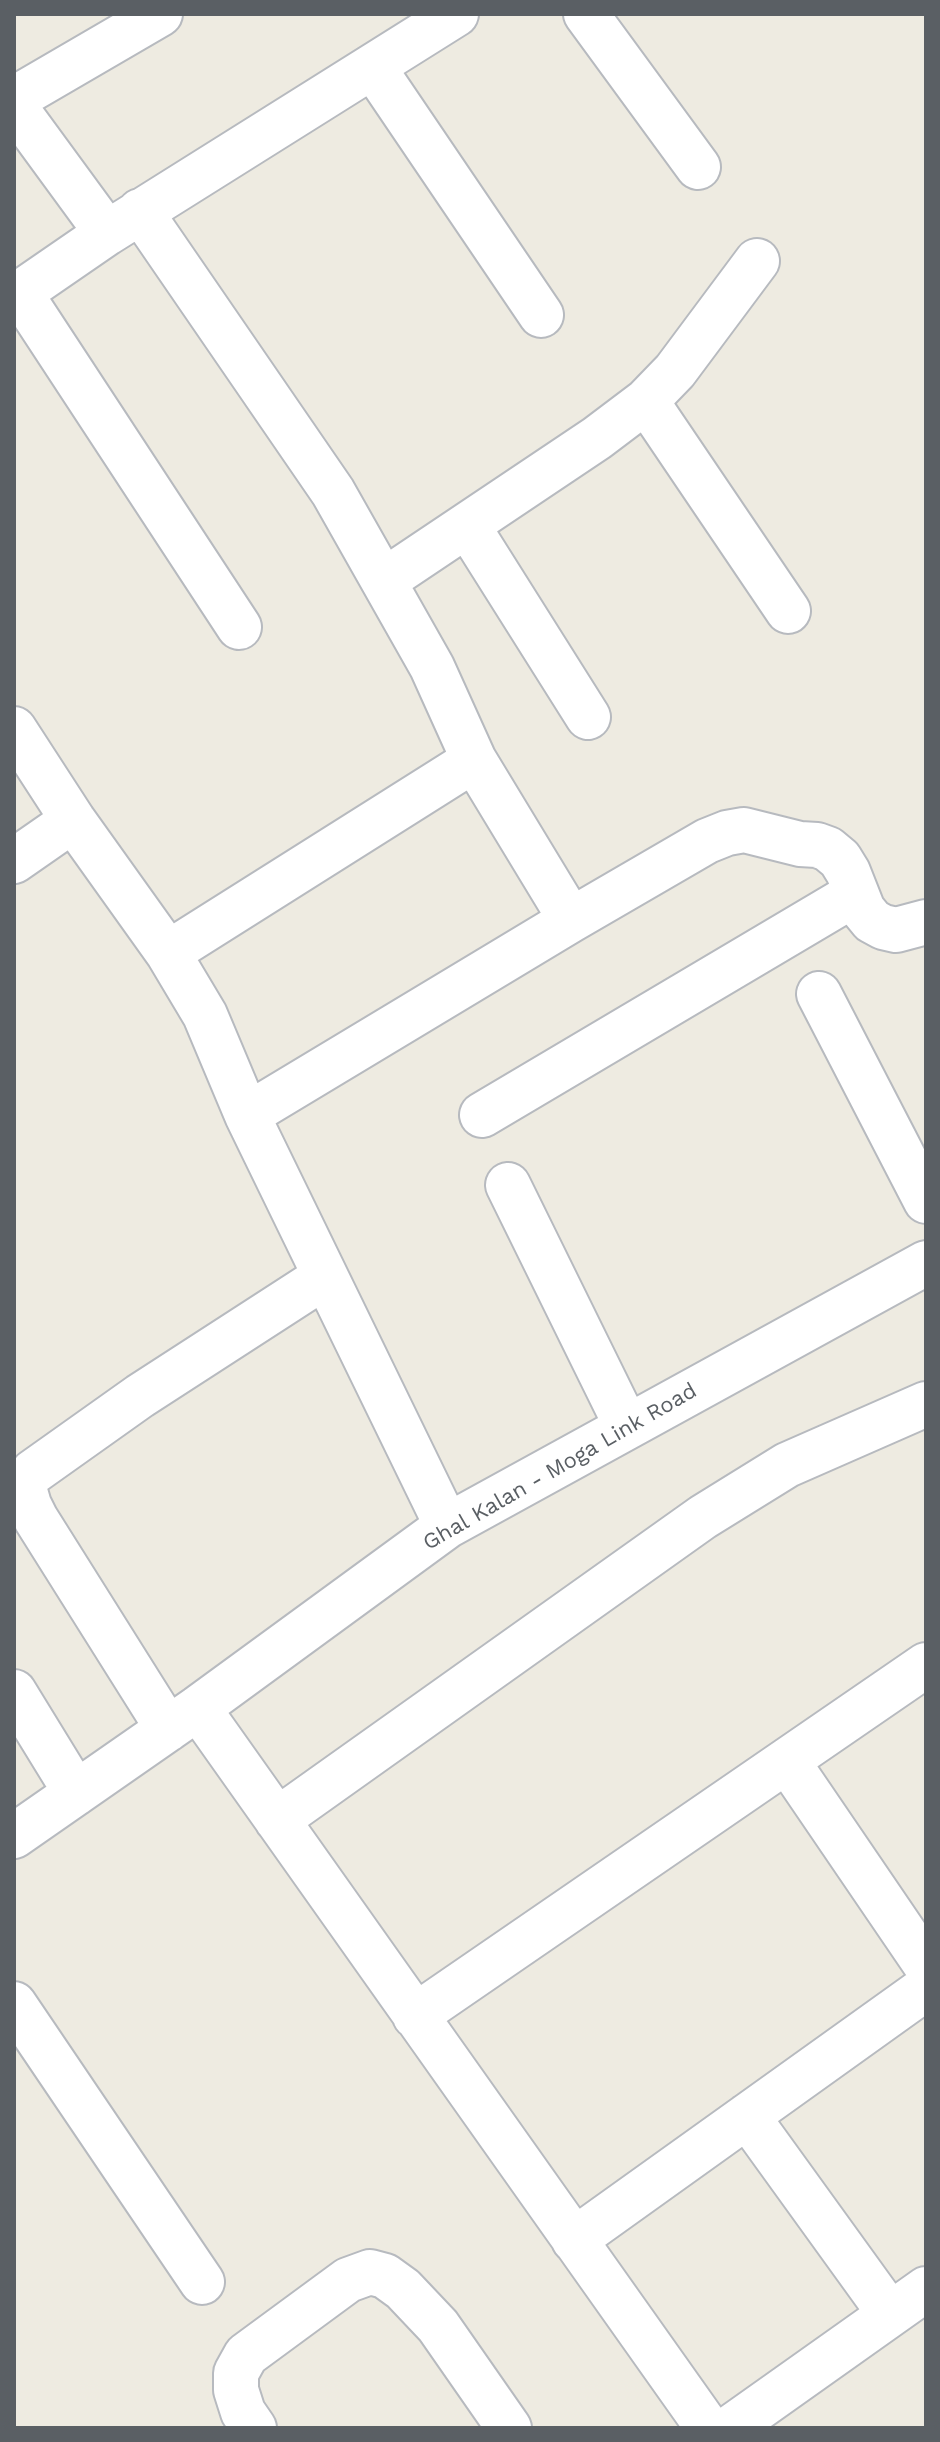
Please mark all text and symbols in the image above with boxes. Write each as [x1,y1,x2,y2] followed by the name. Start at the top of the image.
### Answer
[418,1378,702,1556] street label: Ghal Kalan - Moga Link Road

